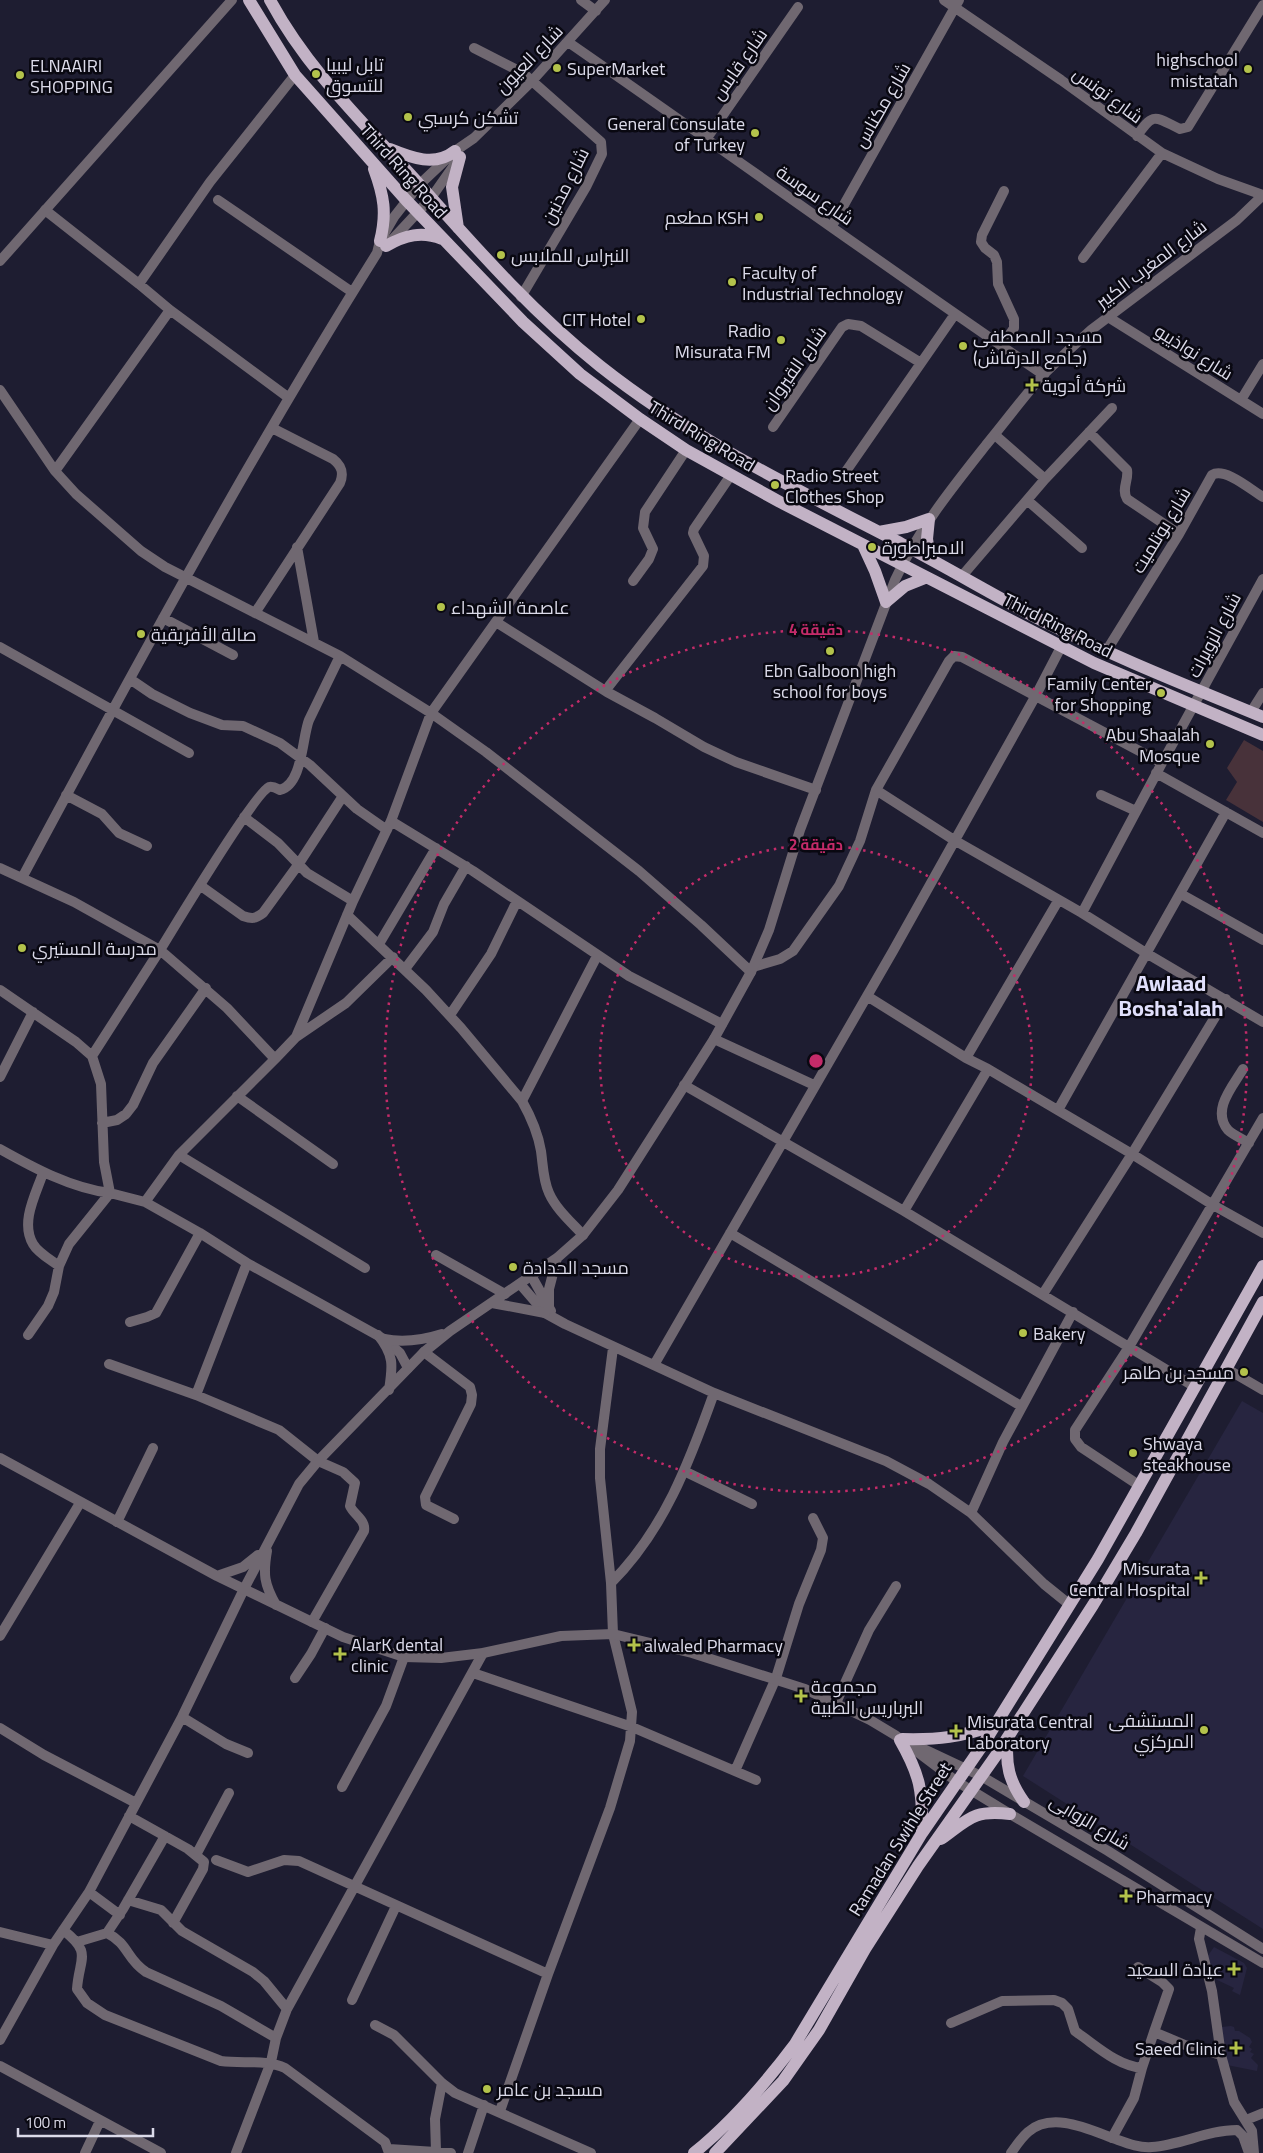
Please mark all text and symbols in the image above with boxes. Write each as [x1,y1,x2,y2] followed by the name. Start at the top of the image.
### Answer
[487,16,571,102] street label: شارع العيون
[702,21,776,107] street label: شارع قابس
[1156,43,1238,97] place label: highschool mistatah
[326,48,384,102] place label: تابل ليبيا للتسوق
[30,49,113,103] place label: ELNAAIRI SHOPPING
[567,52,666,85] place label: SuperMarket
[844,56,920,154] street label: شارع مكناس
[1065,58,1151,132] street label: شارع تونس
[551,62,563,74] marker: SuperMarket
[1242,63,1254,75] marker: highschool mistatah
[310,68,322,80] marker: تابل ليبيا للتسوق
[14,69,26,81] marker: ELNAAIRI SHOPPING
[418,101,518,134] place label: تشكن كرسبي
[607,107,745,161] place label: General Consulate of Turkey
[402,111,414,123] marker: تشكن كرسبي
[352,115,456,227] street label: Third Ring Road
[749,127,761,139] marker: General Consulate of Turkey
[532,142,598,230] street label: شارع مدنين
[769,156,861,234] street label: شارع سوسة
[665,201,749,234] place label: مطعم KSH
[753,211,765,223] marker: مطعم KSH
[1087,211,1214,318] street label: شارع المغرب الكبير
[511,239,629,272] place label: النبراس للملابس
[495,249,507,261] marker: النبراس للملابس
[742,256,903,310] place label: Faculty of Industrial Technology
[726,276,738,288] marker: Faculty of Industrial Technology
[562,303,631,336] place label: CIT Hotel
[635,313,647,325] marker: CIT Hotel
[675,314,771,368] place label: Radio Misurata FM
[1148,315,1240,389] street label: شارع نواذيبو
[753,319,835,417] street label: شارع القيروان
[973,320,1103,374] place label: مسجد المصطفى (جامع الدرقاش)
[775,334,787,346] marker: Radio Misurata FM
[957,340,969,352] marker: مسجد المصطفى (جامع الدرقاش)
[1042,369,1126,402] place label: شركة أدوية
[1026,379,1038,391] marker: شركة أدوية
[642,391,762,481] street label: Third Ring Road
[785,459,884,513] place label: Radio Street Clothes Shop
[769,479,781,491] marker: Radio Street Clothes Shop
[1122,480,1200,580] street label: شارع بوتلميت
[882,531,965,564] place label: الامبراطورة
[866,541,878,553] marker: الامبراطورة
[997,583,1119,667] street label: Third Ring Road
[1178,586,1250,684] street label: شارع الزويرات
[451,591,570,624] place label: عاصمة الشهداء
[435,601,447,613] marker: عاصمة الشهداء
[789,615,843,644] text: 4 دقيقة
[151,618,257,651] place label: صالة الأفريقية
[135,628,147,640] marker: صالة الأفريقية
[824,645,836,657] marker: Ebn Galboon high school for boys
[764,654,896,708] place label: Ebn Galboon high school for boys
[1047,667,1151,721] place label: Family Center for Shopping
[1155,687,1167,699] marker: Family Center for Shopping
[1106,718,1200,772] place label: Abu Shaalah Mosque
[1204,738,1216,750] marker: Abu Shaalah Mosque
[789,830,843,859] text: 2 دقيقة
[32,932,157,965] place label: مدرسة المستيري
[16,942,28,954] marker: مدرسة المستيري
[1119,962,1223,1029] district label: Awlaad Bosha'alah
[807,1052,825,1070] centre of rings
[523,1251,629,1284] place label: مسجد الحدادة
[507,1261,519,1273] marker: مسجد الحدادة
[1033,1317,1086,1350] place label: Bakery
[1017,1327,1029,1339] marker: Bakery
[1122,1356,1234,1389] place label: مسجد بن طاهر
[1238,1366,1250,1378] marker: مسجد بن طاهر
[1143,1427,1231,1481] place label: Shwaya steakhouse
[1127,1447,1139,1459] marker: Shwaya steakhouse
[1069,1552,1190,1606] place label: Misurata Central Hospital
[1194,1571,1208,1585] marker: Misurata Central Hospital
[351,1628,443,1682] place label: AlarK dental clinic
[644,1629,783,1662] place label: alwaled Pharmacy
[628,1639,640,1651] marker: alwaled Pharmacy
[333,1647,347,1661] marker: AlarK dental clinic
[811,1670,923,1724] place label: مجموعة البرباريس الطبية
[795,1690,807,1702] marker: مجموعة البرباريس الطبية
[1108,1704,1194,1758] place label: المستشفى المركزي
[967,1705,1093,1759] place label: Misurata Central Laboratory
[949,1724,963,1738] marker: Misurata Central Laboratory
[1198,1724,1210,1736] marker: المستشفى المركزي
[839,1755,961,1923] street label: Ramadan Swihle Street
[1043,1785,1137,1859] street label: شارع الزوابى
[1136,1880,1213,1913] place label: Pharmacy
[1120,1890,1132,1902] marker: Pharmacy
[1127,1953,1223,1986] place label: عيادة السعيد
[1227,1962,1241,1976] marker: عيادة السعيد
[1135,2032,1225,2065] place label: Saeed Clinic
[1229,2041,1243,2055] marker: Saeed Clinic
[496,2073,603,2106] place label: مسجد بن عامر
[481,2083,493,2095] marker: مسجد بن عامر
[18,2106,152,2138] scale bar
[25,2108,66,2137] text: 100 m

